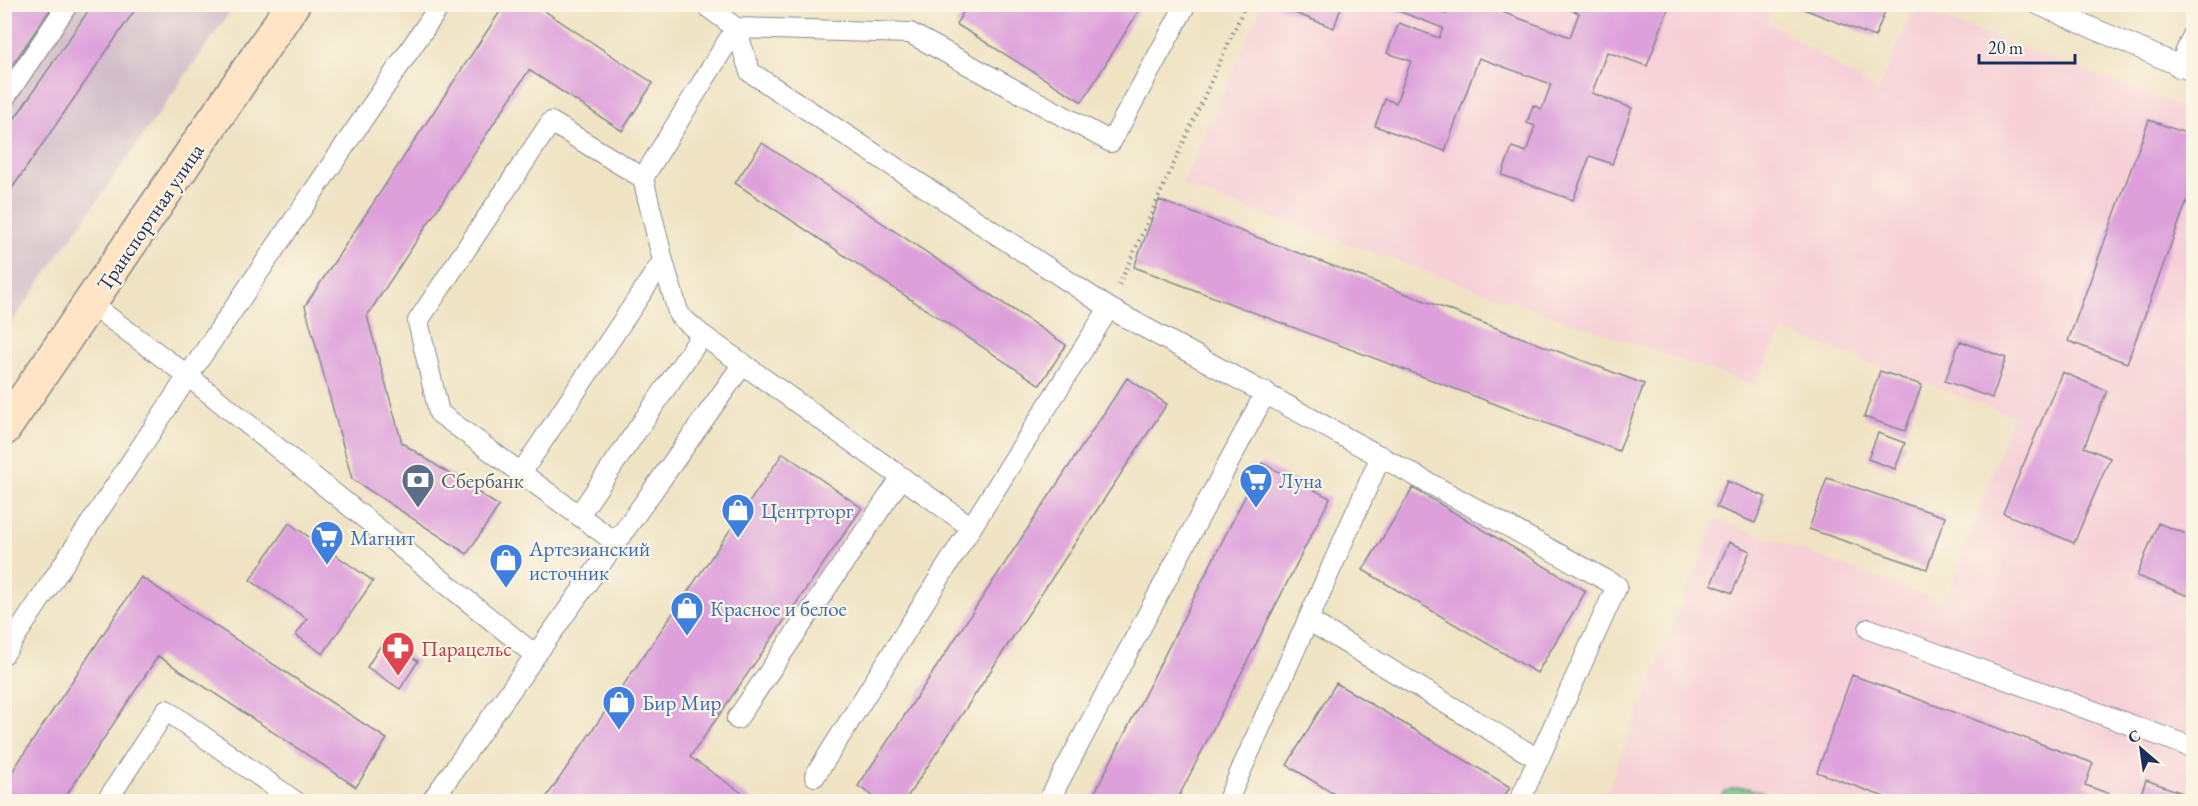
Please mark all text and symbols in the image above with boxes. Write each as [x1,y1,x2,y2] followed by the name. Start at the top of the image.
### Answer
[1979,27,2075,65] scale bar
[1988,36,2023,59] text: 20 m
[91,137,210,296] street label: Транспортная улица
[400,462,436,509] bank icon: Сбербанк
[1238,462,1274,509] supermarket icon: Луна
[441,467,524,494] place label: Сбербанк
[1279,467,1323,494] place label: Луна
[720,492,756,539] shop icon: Центрторг
[761,497,854,524] place label: Центрторг
[309,519,345,566] supermarket icon: Магнит
[350,524,415,551] place label: Магнит
[528,535,650,586] place label: Артезианский источник
[488,542,524,589] shop icon: Артезианский источник
[669,590,705,637] shop icon: Красное и белое
[710,595,847,622] place label: Красное и белое
[380,630,416,677] pharmacy icon: Парацельс
[421,635,512,662] place label: Парацельс
[601,684,637,731] shop icon: Бир Мир
[642,689,722,716] place label: Бир Мир
[2111,719,2171,779] north arrow
[2124,724,2144,748] text: С

